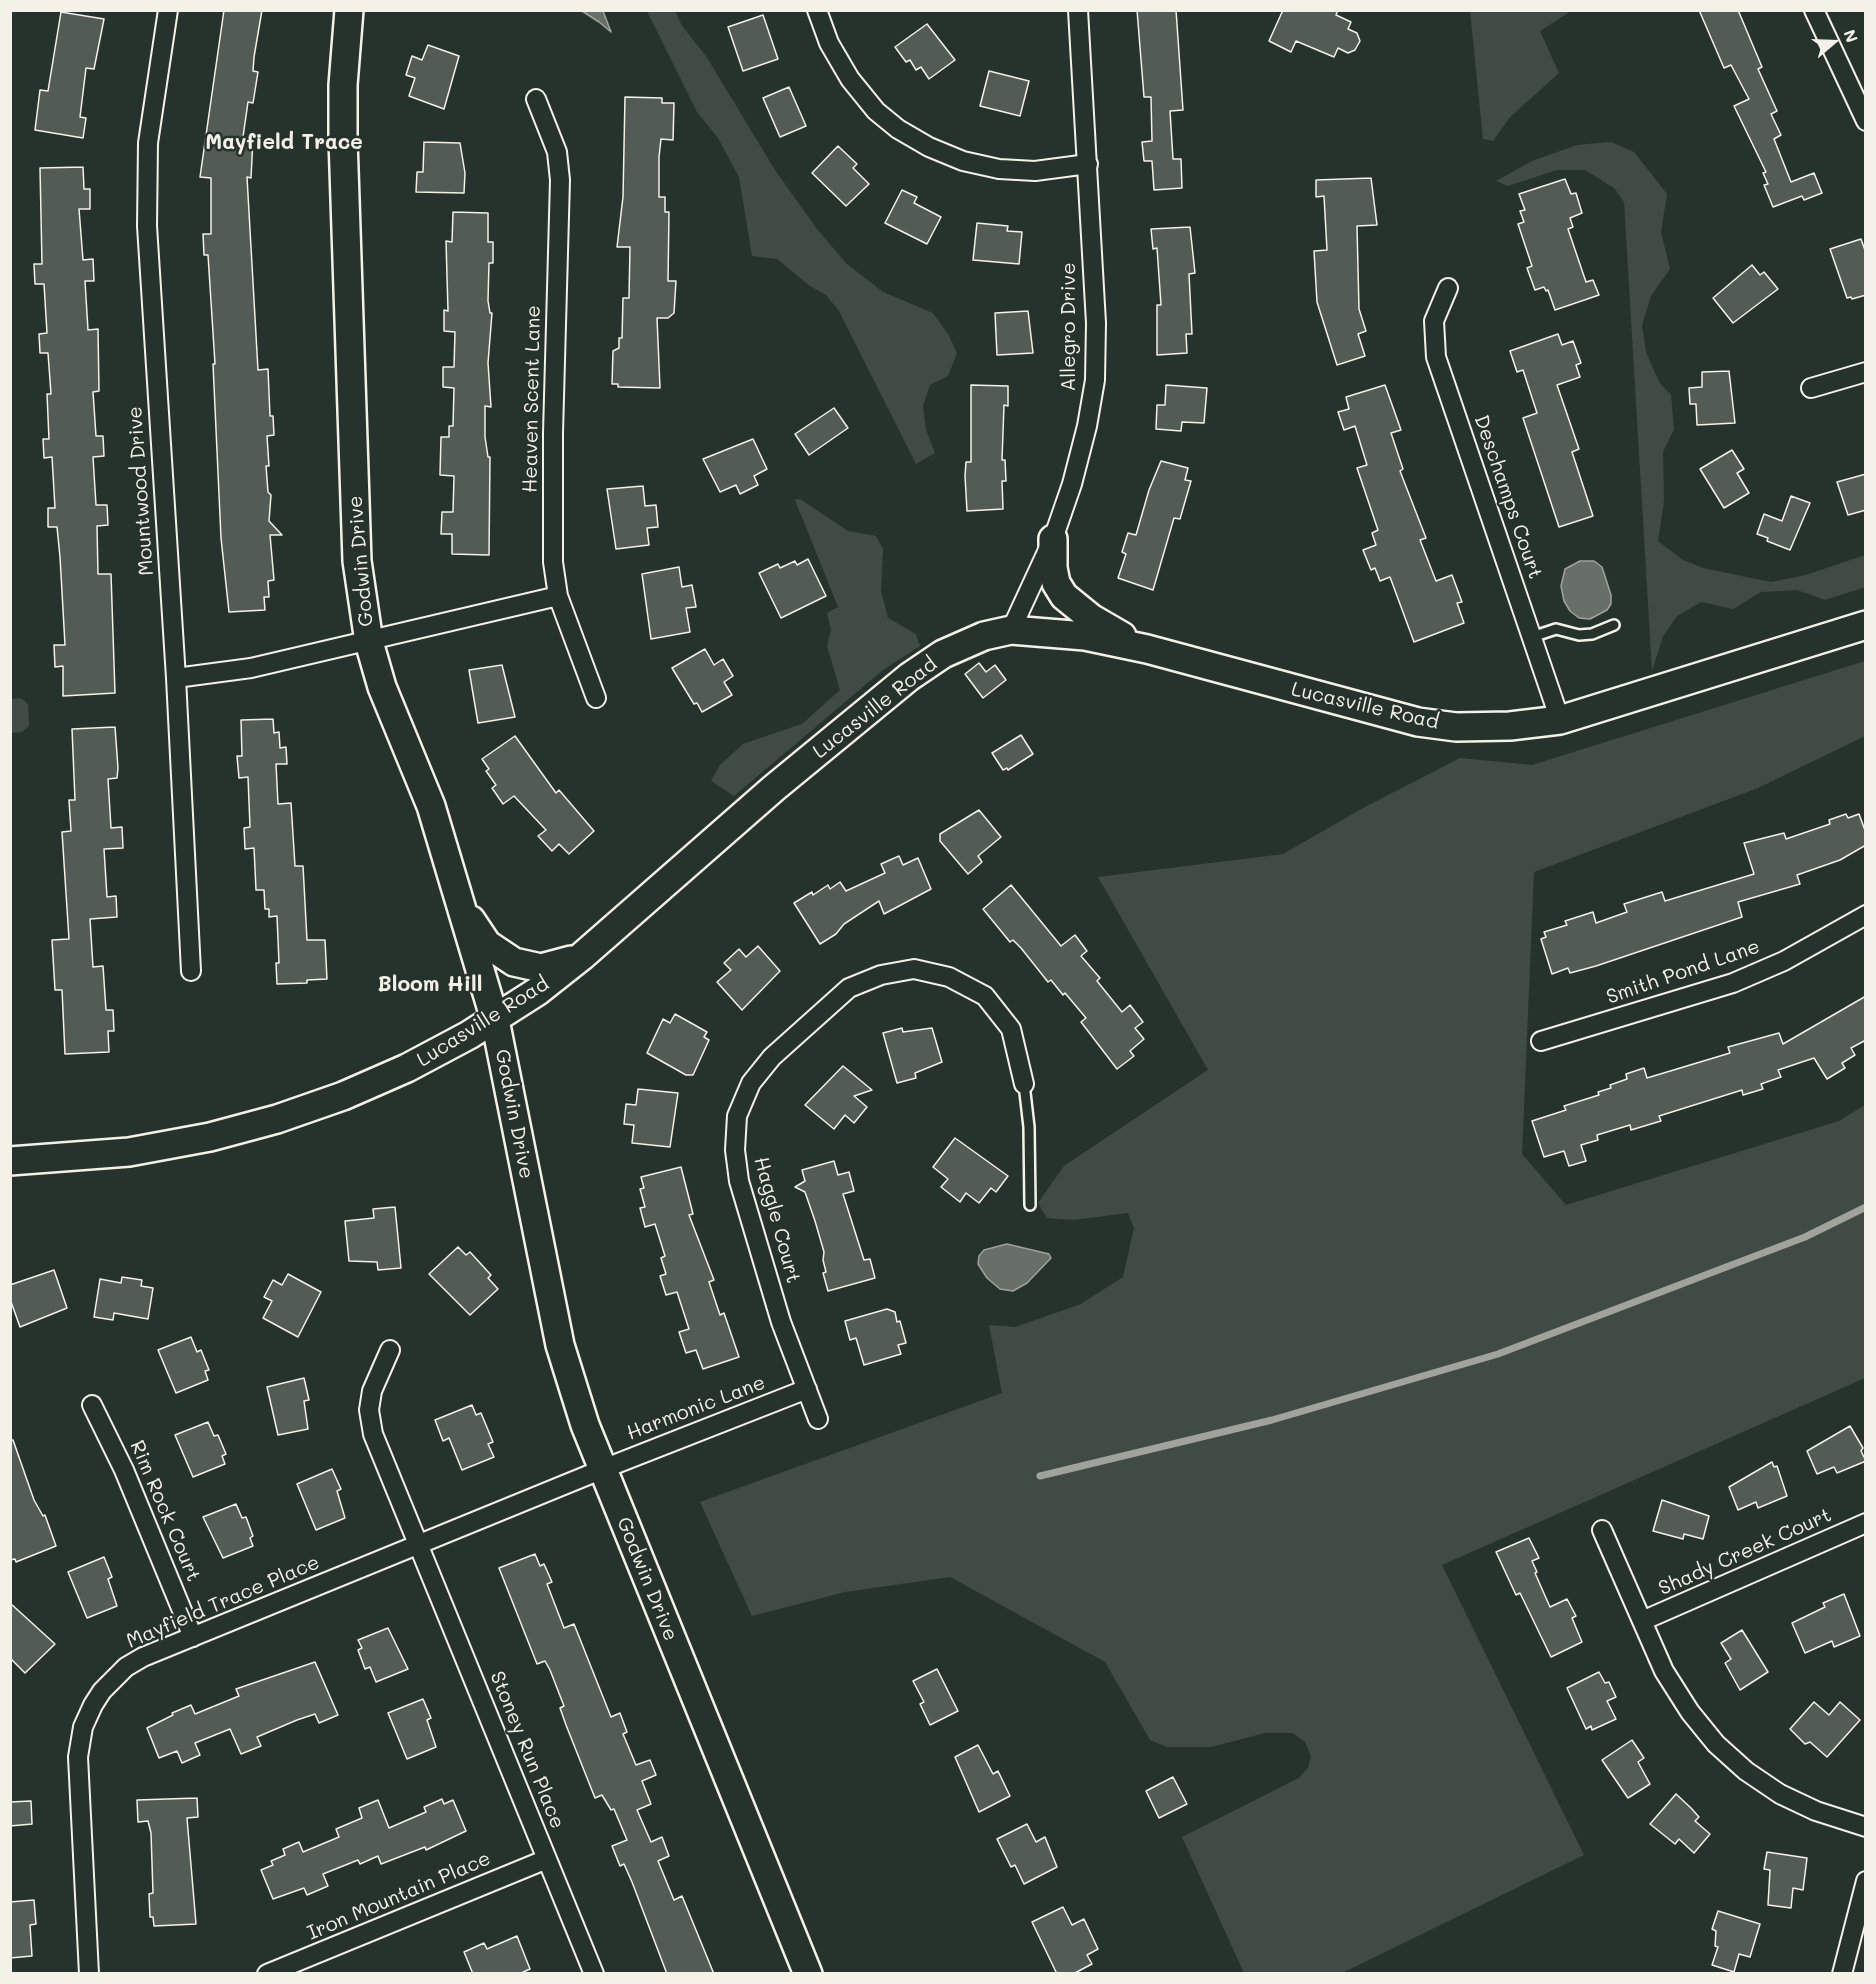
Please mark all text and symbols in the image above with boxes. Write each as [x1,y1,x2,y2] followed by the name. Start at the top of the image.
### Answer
[1804,12,1864,72] north arrow
[1840,27,1863,45] text: N
[205,130,363,156] district label: Mayfield Trace
[1057,262,1081,392] street label: Allegro Drive
[518,305,546,493] street label: Heaven Scent Lane
[123,405,159,577] street label: Mountwood Drive
[1469,412,1547,582] street label: Deschamps Court
[343,495,379,627] street label: Godwin Drive
[808,652,942,764] street label: Lucasville Road
[1289,677,1441,735] street label: Lucasville Road
[1603,935,1763,1009] street label: Smith Pond Lane
[378,972,482,998] district label: Bloom Hill
[413,972,553,1072] street label: Lucasville Road
[490,1047,538,1181] street label: Godwin Drive
[749,1154,805,1286] street label: Haggle Court
[623,1371,769,1445] street label: Harmonic Lane
[125,1437,205,1585] street label: Rim Rock Court
[1655,1503,1835,1601] street label: Shady Creek Court
[611,1514,683,1644] street label: Godwin Drive
[123,1550,323,1654] street label: Mayfield Trace Place
[485,1668,569,1832] street label: Stoney Run Place
[304,1847,494,1945] street label: Iron Mountain Place

